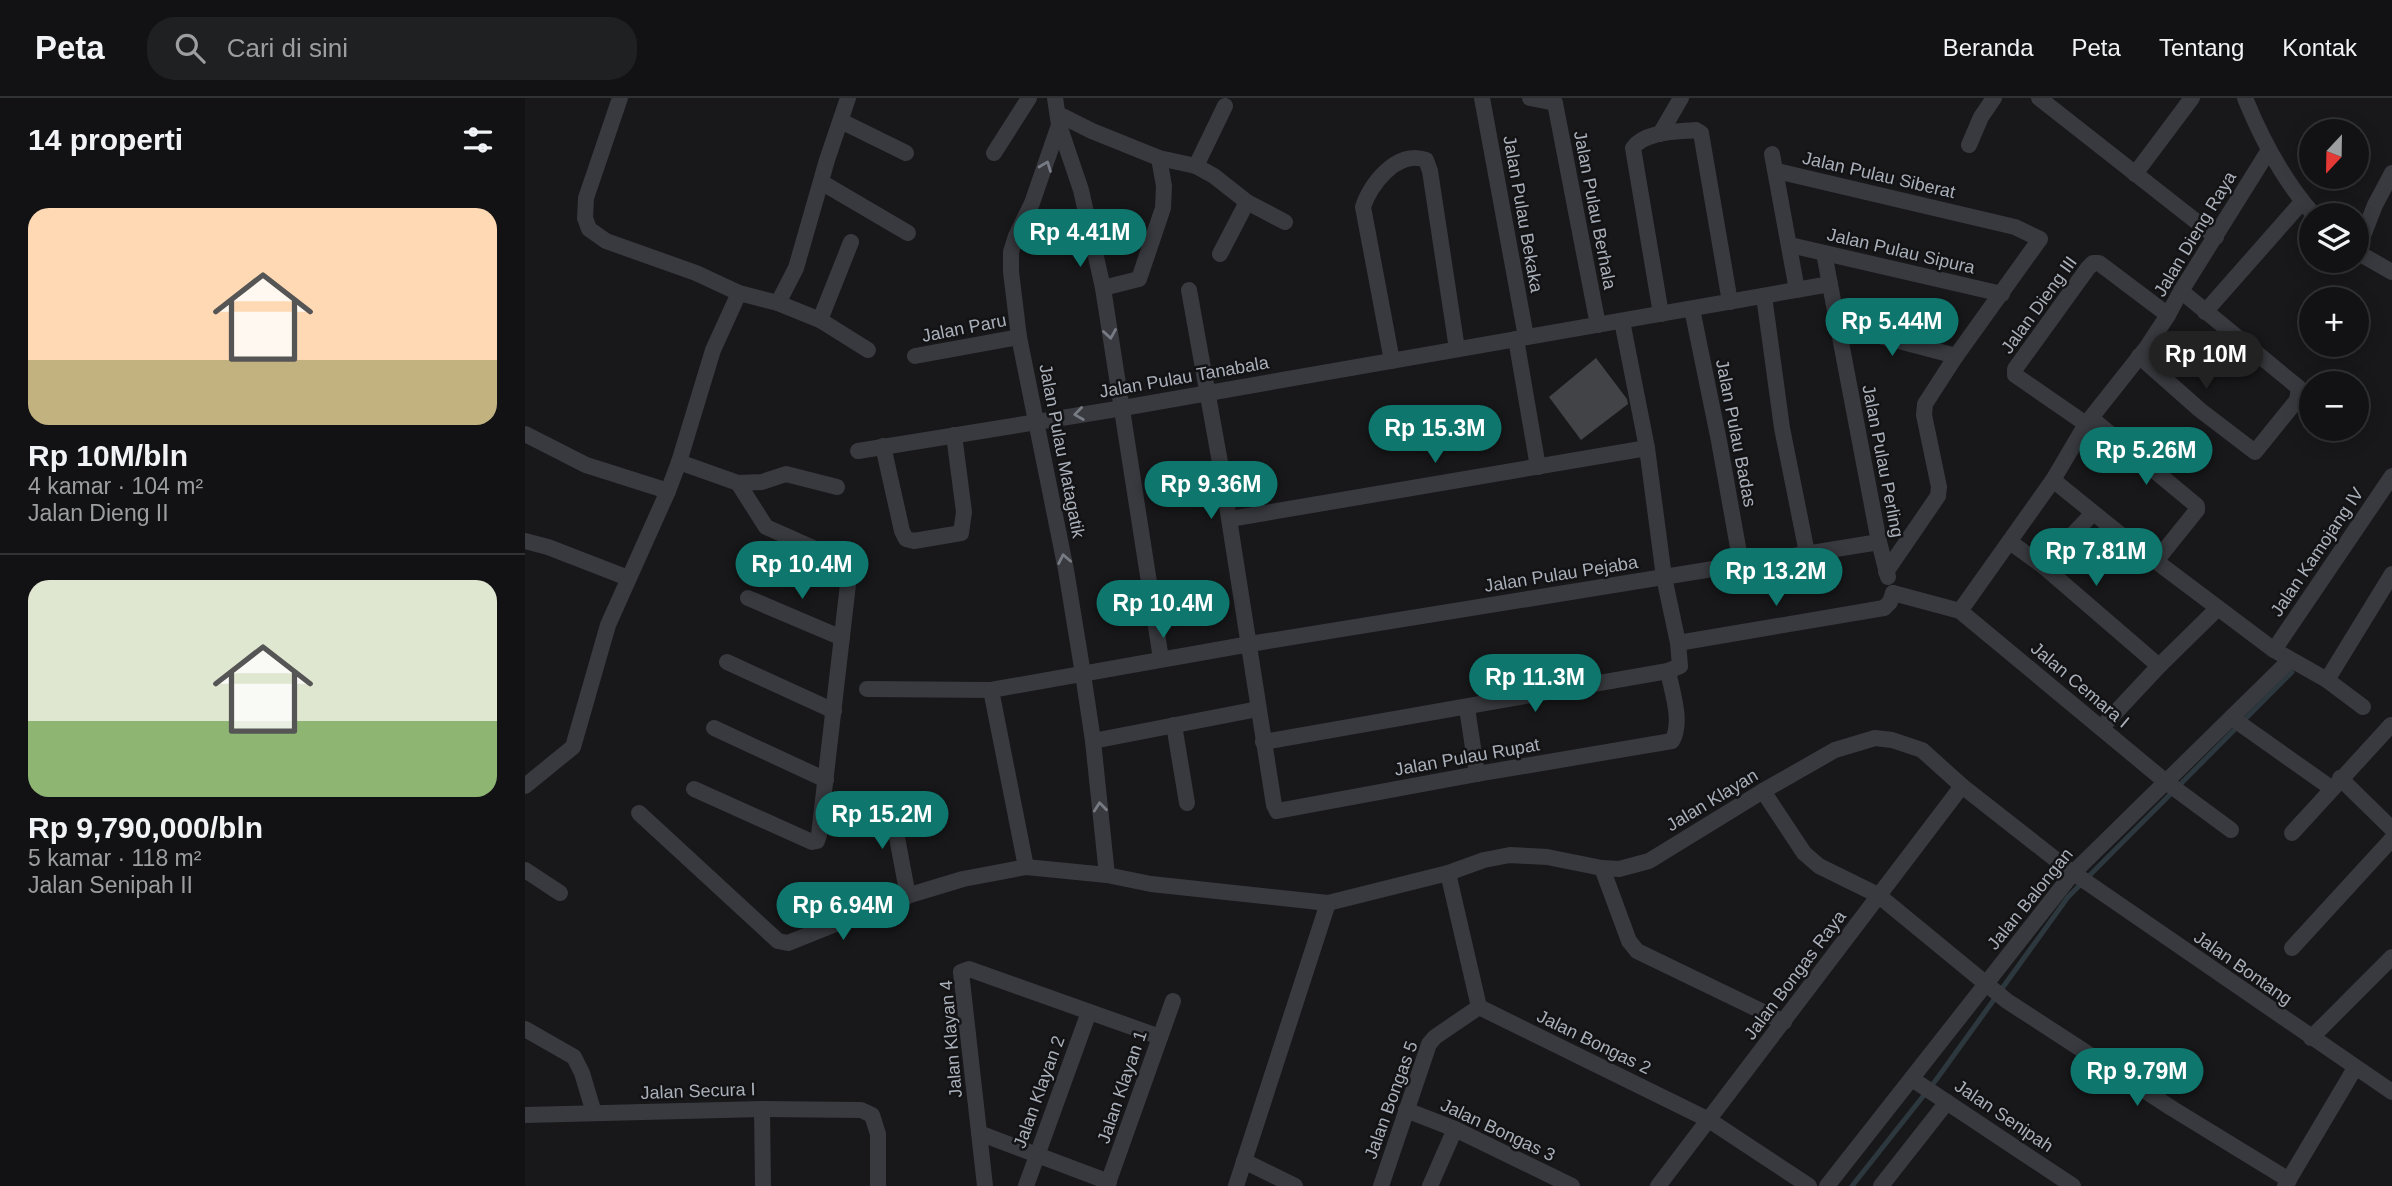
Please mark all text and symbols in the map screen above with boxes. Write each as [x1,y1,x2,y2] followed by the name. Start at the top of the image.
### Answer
[147,17,637,80] search box
[35,29,105,66] text: Peta
[171,29,209,67] icon: search
[227,33,348,63] text: Cari di sini
[1943,34,2034,61] text: Beranda
[2072,34,2121,61] text: Peta
[2159,34,2244,61] text: Tentang
[2282,34,2357,61] text: Kontak
[2299,119,2369,189] north arrow
[2299,119,2369,441] map controls
[459,121,497,159] icon: filters
[28,123,183,156] text: 14 properti
[1570,129,1620,292] street label: Jalan Pulau Berhala
[1499,134,1547,295] street label: Jalan Pulau Bekaka
[1801,148,1957,202] street label: Jalan Pulau Siberat
[1038,160,1052,172] one-way arrow
[2150,167,2241,300] street label: Jalan Dieng Raya
[2299,203,2369,273] button: layers
[1008,209,1152,269] pin: Rp 4.41M
[1030,219,1130,245] text: Rp 4.41M
[1825,224,1978,278] street label: Jalan Pulau Sipura
[1997,253,2081,357] street label: Jalan Dieng III
[200,254,326,380] icon: home
[2299,287,2369,357] button: +
[1820,299,1964,358] pin: Rp 5.44M
[1842,308,1942,334] text: Rp 5.44M
[920,310,1008,346] street label: Jalan Paru
[1102,328,1117,340] one-way arrow
[2149,331,2263,391] pin: Rp 10M
[2165,341,2247,367] text: Rp 10M
[1098,352,1271,402] street label: Jalan Pulau Tanabala
[1712,357,1760,509] street label: Jalan Pulau Badas
[1035,362,1089,541] street label: Jalan Pulau Matagatik
[2299,371,2369,441] button: −
[1858,383,1908,539] street label: Jalan Pulau Perling
[1074,406,1085,421] one-way arrow
[1363,406,1507,465] pin: Rp 15.3M
[1385,415,1485,441] text: Rp 15.3M
[2074,428,2218,487] pin: Rp 5.26M
[2096,437,2196,463] text: Rp 5.26M
[28,439,188,472] text: Rp 10M/bln
[1139,462,1283,521] pin: Rp 9.36M
[1161,471,1261,497] text: Rp 9.36M
[28,473,203,499] text: 4 kamar · 104 m²
[2266,484,2368,620] street label: Jalan Kamojang IV
[28,500,169,526] text: Jalan Dieng II
[2024,528,2168,588] pin: Rp 7.81M
[2046,538,2146,564] text: Rp 7.81M
[730,542,874,601] pin: Rp 10.4M
[1704,548,1848,608] pin: Rp 13.2M
[752,551,852,577] text: Rp 10.4M
[1483,552,1640,596] street label: Jalan Pulau Pejaba
[1057,553,1072,565] one-way arrow
[1726,558,1826,584] text: Rp 13.2M
[1091,580,1235,640] pin: Rp 10.4M
[1113,590,1213,616] text: Rp 10.4M
[200,626,326,752] icon: home
[2027,638,2133,732] street label: Jalan Cemara I
[1463,654,1607,714] pin: Rp 11.3M
[1485,664,1585,690] text: Rp 11.3M
[1393,734,1541,780] street label: Jalan Pulau Rupat
[1663,765,1761,835] street label: Jalan Klayan
[810,792,954,851] pin: Rp 15.2M
[832,801,932,827] text: Rp 15.2M
[1093,802,1108,813] one-way arrow
[28,811,263,844] text: Rp 9,790,000/bln
[1983,844,2077,954] street label: Jalan Balongan
[28,845,201,871] text: 5 kamar · 118 m²
[28,872,193,898] text: Jalan Senipah II
[771,882,915,942] pin: Rp 6.94M
[793,892,893,918] text: Rp 6.94M
[1740,906,1851,1043] street label: Jalan Bongas Raya
[2190,927,2296,1009] street label: Jalan Bontang
[936,979,966,1099] street label: Jalan Klayan 4
[1534,1006,1654,1078] street label: Jalan Bongas 2
[1093,1028,1151,1146] street label: Jalan Klayan 1
[1009,1033,1069,1151] street label: Jalan Klayan 2
[1360,1038,1422,1162] street label: Jalan Bongas 5
[2065,1048,2209,1108] pin: Rp 9.79M
[2087,1058,2187,1084] text: Rp 9.79M
[1951,1076,2057,1156] street label: Jalan Senipah
[640,1079,756,1103] street label: Jalan Secura I
[1438,1095,1558,1165] street label: Jalan Bongas 3

